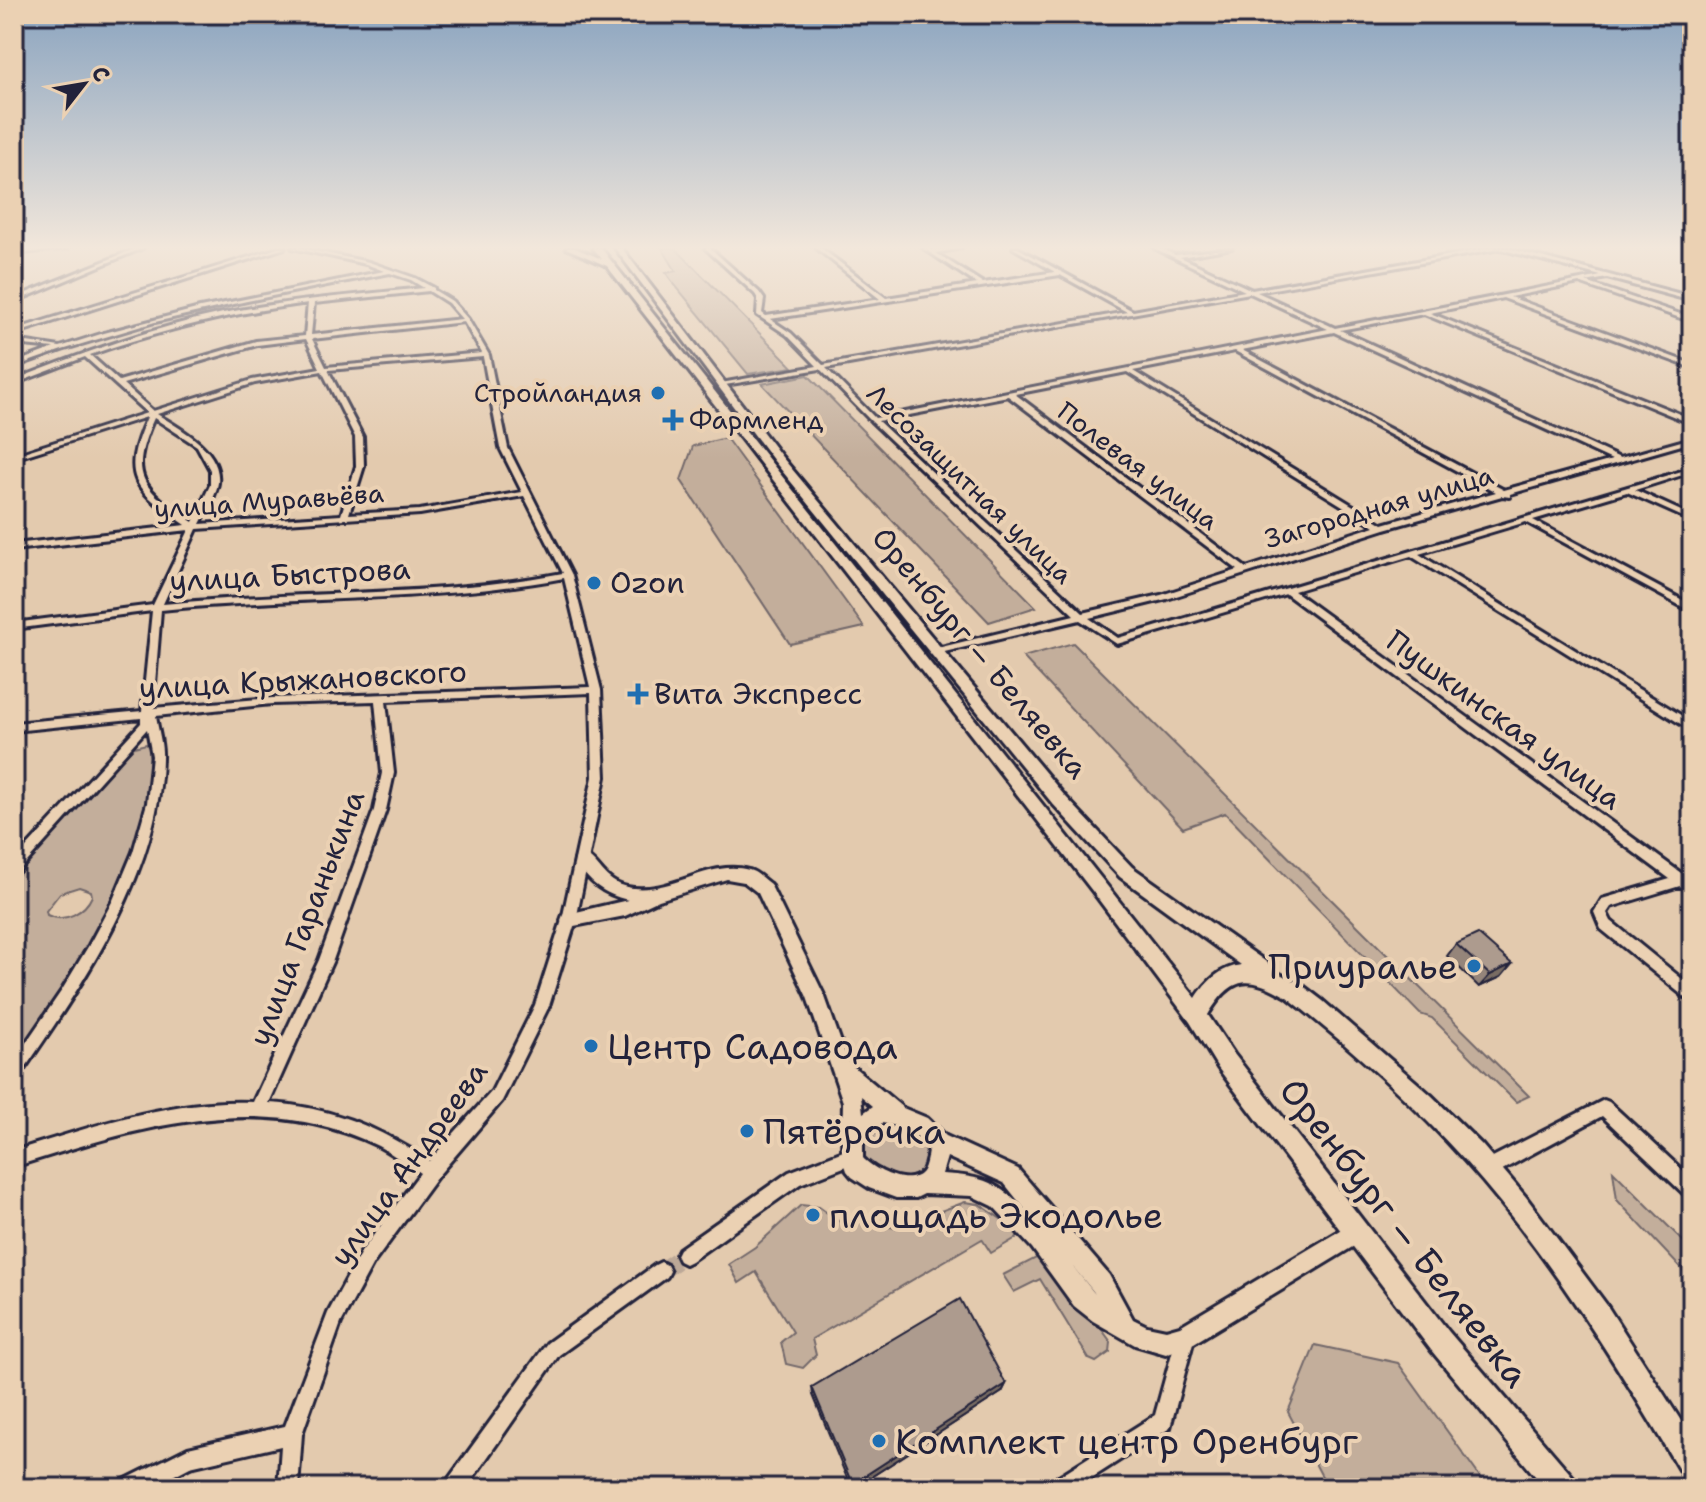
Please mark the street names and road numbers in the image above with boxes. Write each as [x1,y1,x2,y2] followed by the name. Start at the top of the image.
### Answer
[860,376,1081,591] street label: Лесозащитная улица
[1051,394,1226,538] street label: Полевая улица
[1260,457,1497,556] street label: Загородная улица
[153,475,385,526] street label: улица Муравьёва
[863,518,1098,788] street label: Оренбург – Беляевка
[168,548,412,601] street label: улица Быстрова
[1378,620,1631,819] street label: Пушкинская улица
[138,650,468,709] street label: улица Крыжановского
[239,784,374,1052] street label: улица Гаранькина
[320,1053,497,1274] street label: улица Андреева
[1268,1067,1541,1397] street label: Оренбург – Беляевка

